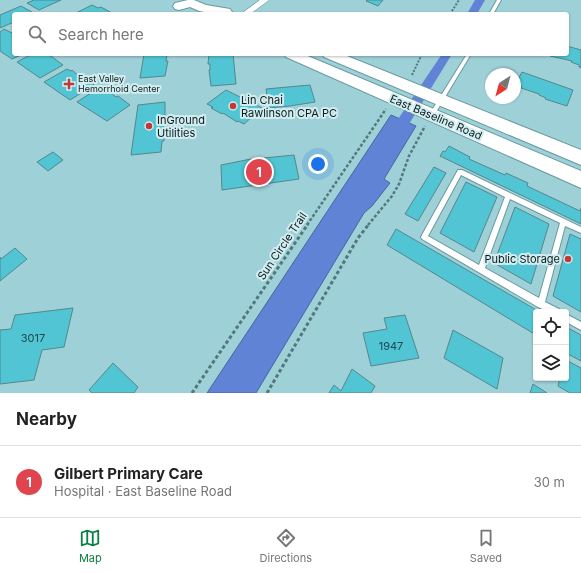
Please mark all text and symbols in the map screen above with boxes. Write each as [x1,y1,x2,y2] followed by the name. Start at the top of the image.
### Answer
[12,12,569,56] search box
[26,23,48,45] icon: search
[58,25,144,44] text: Search here
[485,68,521,104] north arrow
[78,73,160,94] place label: East Valley Hemorrhoid Center
[63,78,75,90] marker: East Valley Hemorrhoid Center
[388,91,484,143] street label: East Baseline Road
[241,93,337,120] place label: Lin Chai Rawlinson CPA PC
[228,101,238,111] marker: Lin Chai Rawlinson CPA PC
[157,113,205,140] place label: InGround Utilities
[144,121,154,131] marker: InGround Utilities
[308,154,328,174] your location
[246,157,272,187] pin: 1
[254,210,310,282] street label: Sun Circle Trail
[484,252,560,266] place label: Public Storage
[563,254,573,264] marker: Public Storage
[533,309,569,381] map controls
[533,309,569,345] button: locate
[21,331,45,345] house number: 3017
[379,339,403,353] house number: 1947
[533,345,569,381] button: layers
[16,409,77,429] text: Nearby
[54,464,203,483] text: Gilbert Primary Care
[26,474,32,490] text: 1
[534,474,565,490] text: 30 m
[54,483,232,499] text: Hospital · East Baseline Road
[79,527,102,565] tab: Map
[260,527,312,565] tab: Directions
[470,527,502,565] tab: Saved

